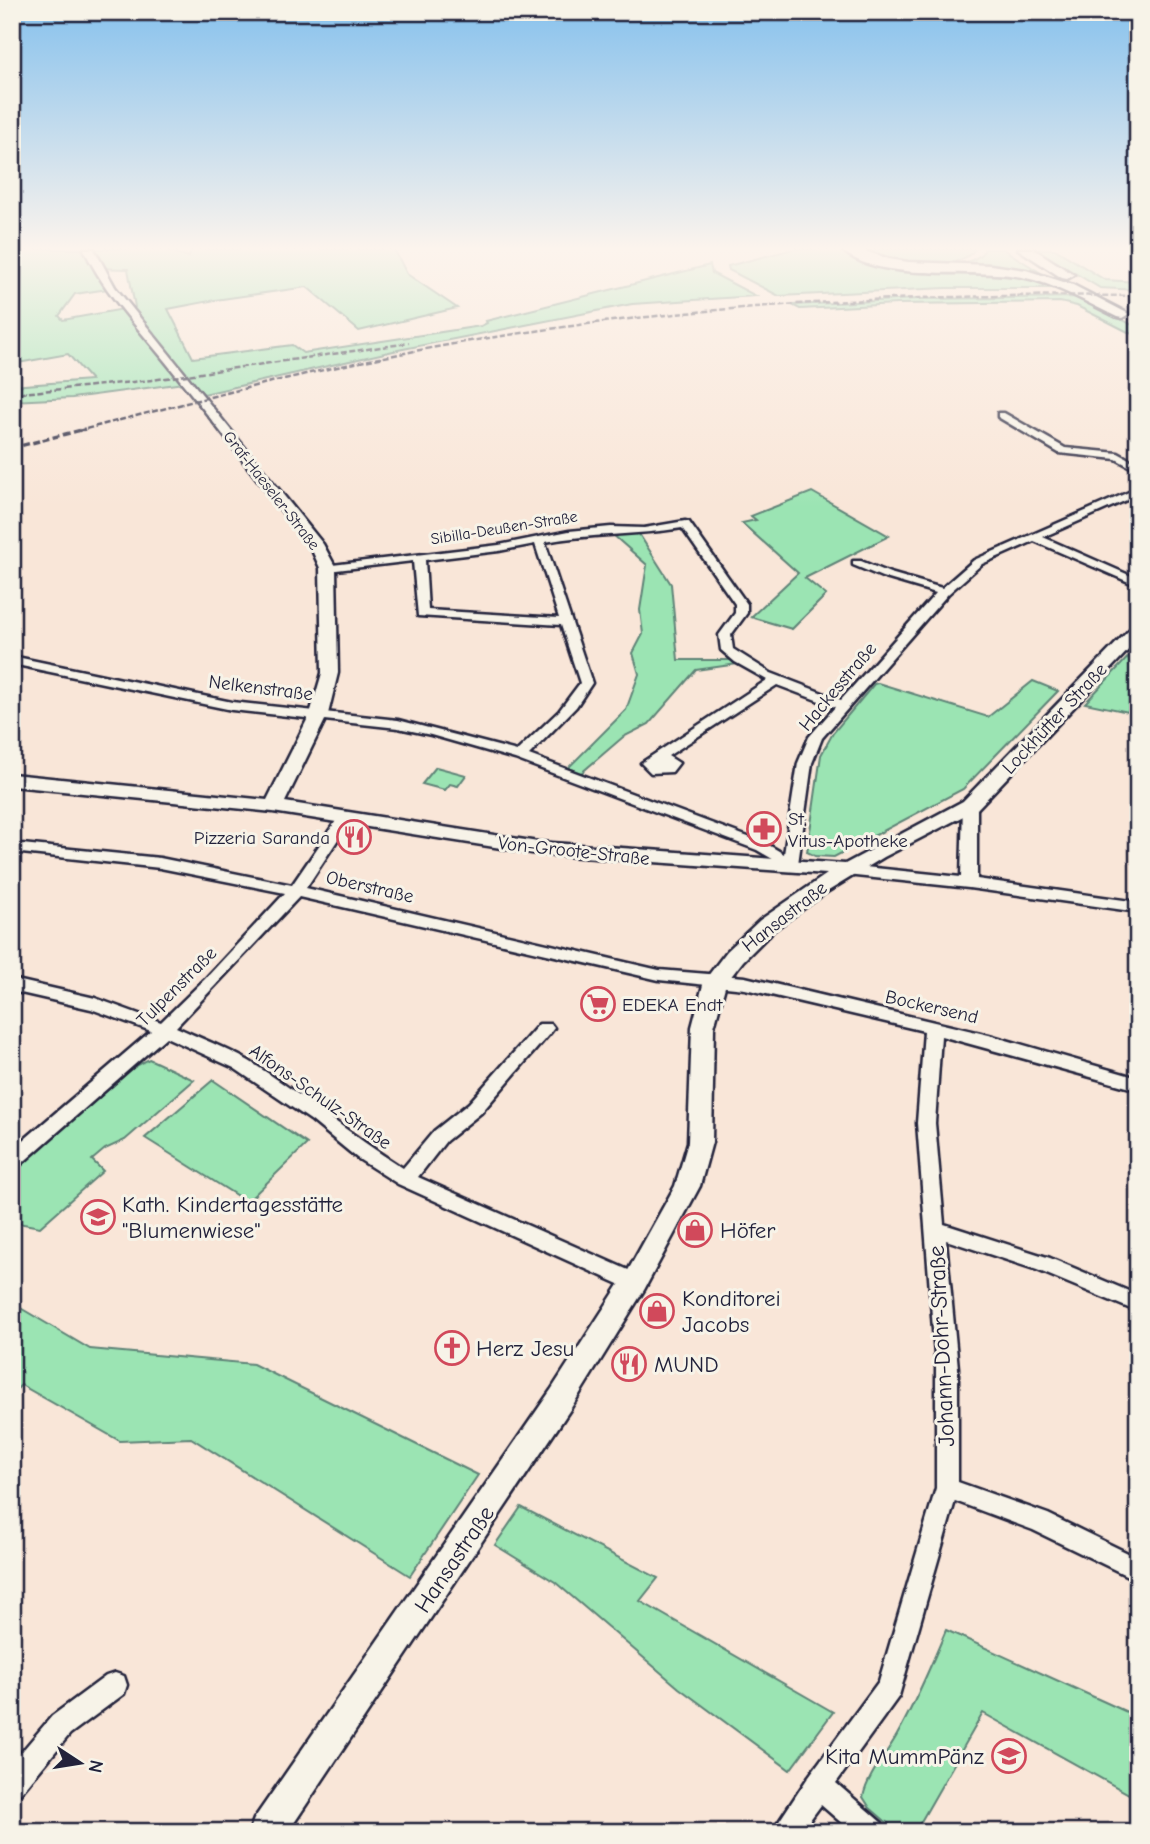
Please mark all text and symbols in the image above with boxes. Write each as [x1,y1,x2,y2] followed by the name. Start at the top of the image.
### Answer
[219,428,323,554] street label: Graf-Haeseler-Straße
[429,507,579,548] street label: Sibilla-Deußen-Straße
[794,638,881,735] street label: Hackesstraße
[998,659,1112,779] street label: Lockhütter Straße
[208,671,314,705] street label: Nelkenstraße
[788,808,908,852] place label: St. Vitus-Apotheke
[745,810,783,848] pharmacy icon: St. Vitus-Apotheke
[335,818,373,856] restaurant icon: Pizzeria Saranda
[194,827,330,849] place label: Pizzeria Saranda
[497,832,651,870] street label: Von-Groote-Straße
[324,866,416,908] street label: Oberstraße
[738,877,831,957] street label: Hansastraße
[132,942,221,1031] street label: Tulpenstraße
[579,985,617,1023] supermarket icon: EDEKA Endt
[883,986,980,1028] street label: Bockersend
[622,994,723,1016] place label: EDEKA Endt
[245,1040,396,1154] street label: Alfons-Schulz-Straße
[122,1191,343,1244] place label: Kath. Kindertagesstätte "Blumenwiese"
[79,1198,117,1236] school or university icon: Kath. Kindertagesstätte "Blumenwiese"
[676,1211,714,1249] shop icon: Höfer
[720,1217,776,1244] place label: Höfer
[923,1245,960,1447] street label: Johann-Dohr-Straße
[682,1285,781,1338] place label: Konditorei Jacobs
[638,1292,676,1330] shop icon: Konditorei Jacobs
[433,1329,471,1367] church icon: Herz Jesu
[476,1335,574,1362] place label: Herz Jesu
[610,1345,648,1383] restaurant icon: MUND
[654,1351,719,1378] place label: MUND
[409,1501,500,1618] street label: Hansastraße
[46,1728,116,1798] north arrow
[990,1737,1028,1775] school or university icon: Kita MummPänz
[825,1743,984,1770] place label: Kita MummPänz
[84,1758,108,1775] text: N

